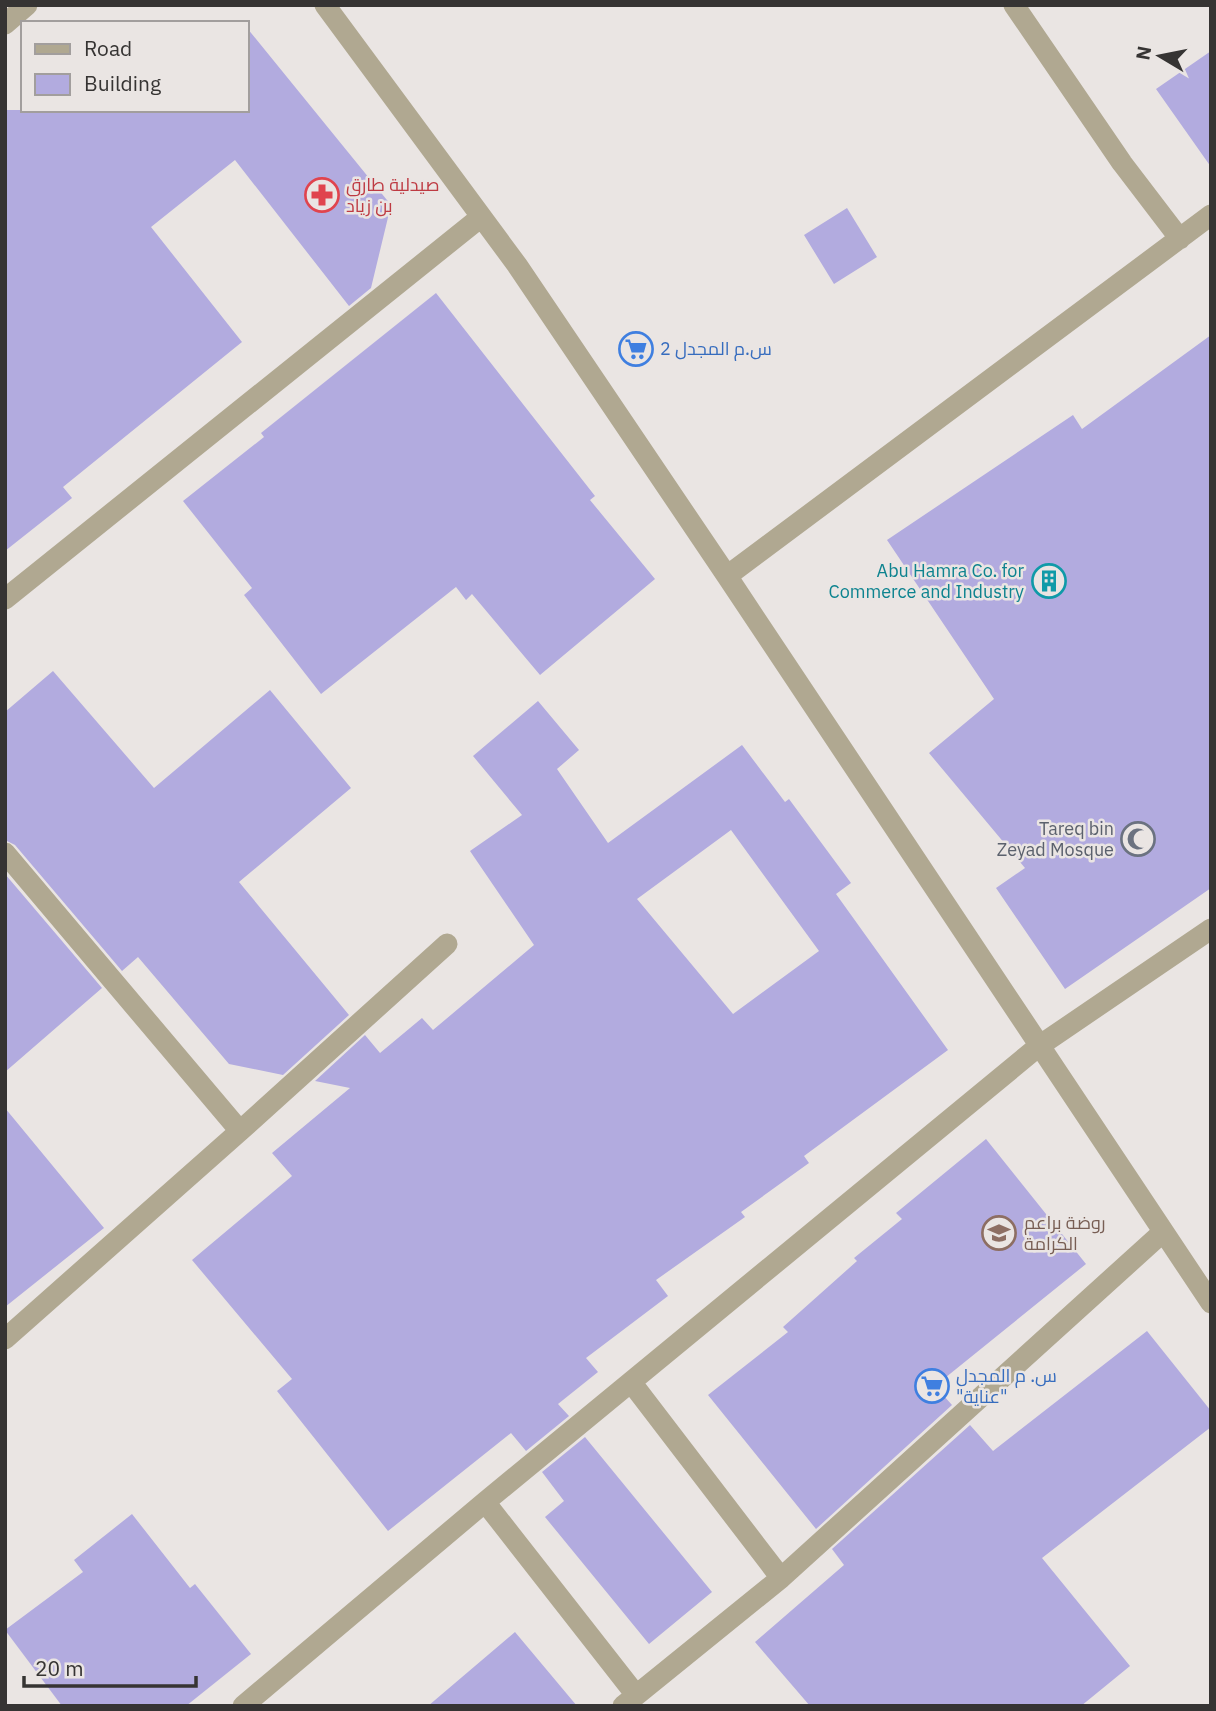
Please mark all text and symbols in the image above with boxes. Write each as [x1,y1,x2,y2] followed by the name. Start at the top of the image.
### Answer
[21,21,248,112] legend
[1125,21,1195,91] north arrow
[84,34,132,62] text: Road
[1130,44,1156,62] text: N
[84,69,161,97] text: Building
[346,173,440,217] place label: صيدلية طارق بن زياد
[303,176,341,214] pharmacy icon: صيدلية طارق بن زياد
[617,330,655,368] supermarket icon: س.م المجدل 2
[660,337,772,361] place label: س.م المجدل 2
[829,559,1024,603] place label: Abu Hamra Co. for Commerce and Industry
[1030,562,1068,600] building icon: Abu Hamra Co. for Commerce and Industry
[997,817,1114,861] place label: Tareq bin Zeyad Mosque
[1119,820,1157,858] mosque icon: Tareq bin Zeyad Mosque
[1024,1211,1106,1255] place label: روضة براعم الكرامة
[980,1214,1018,1252] school or university icon: روضة براعم الكرامة
[956,1364,1057,1408] place label: س. م المجدل "عناية"
[913,1367,951,1405] supermarket icon: س. م المجدل "عناية"
[24,1644,196,1688] scale bar
[35,1654,84,1682] text: 20 m

